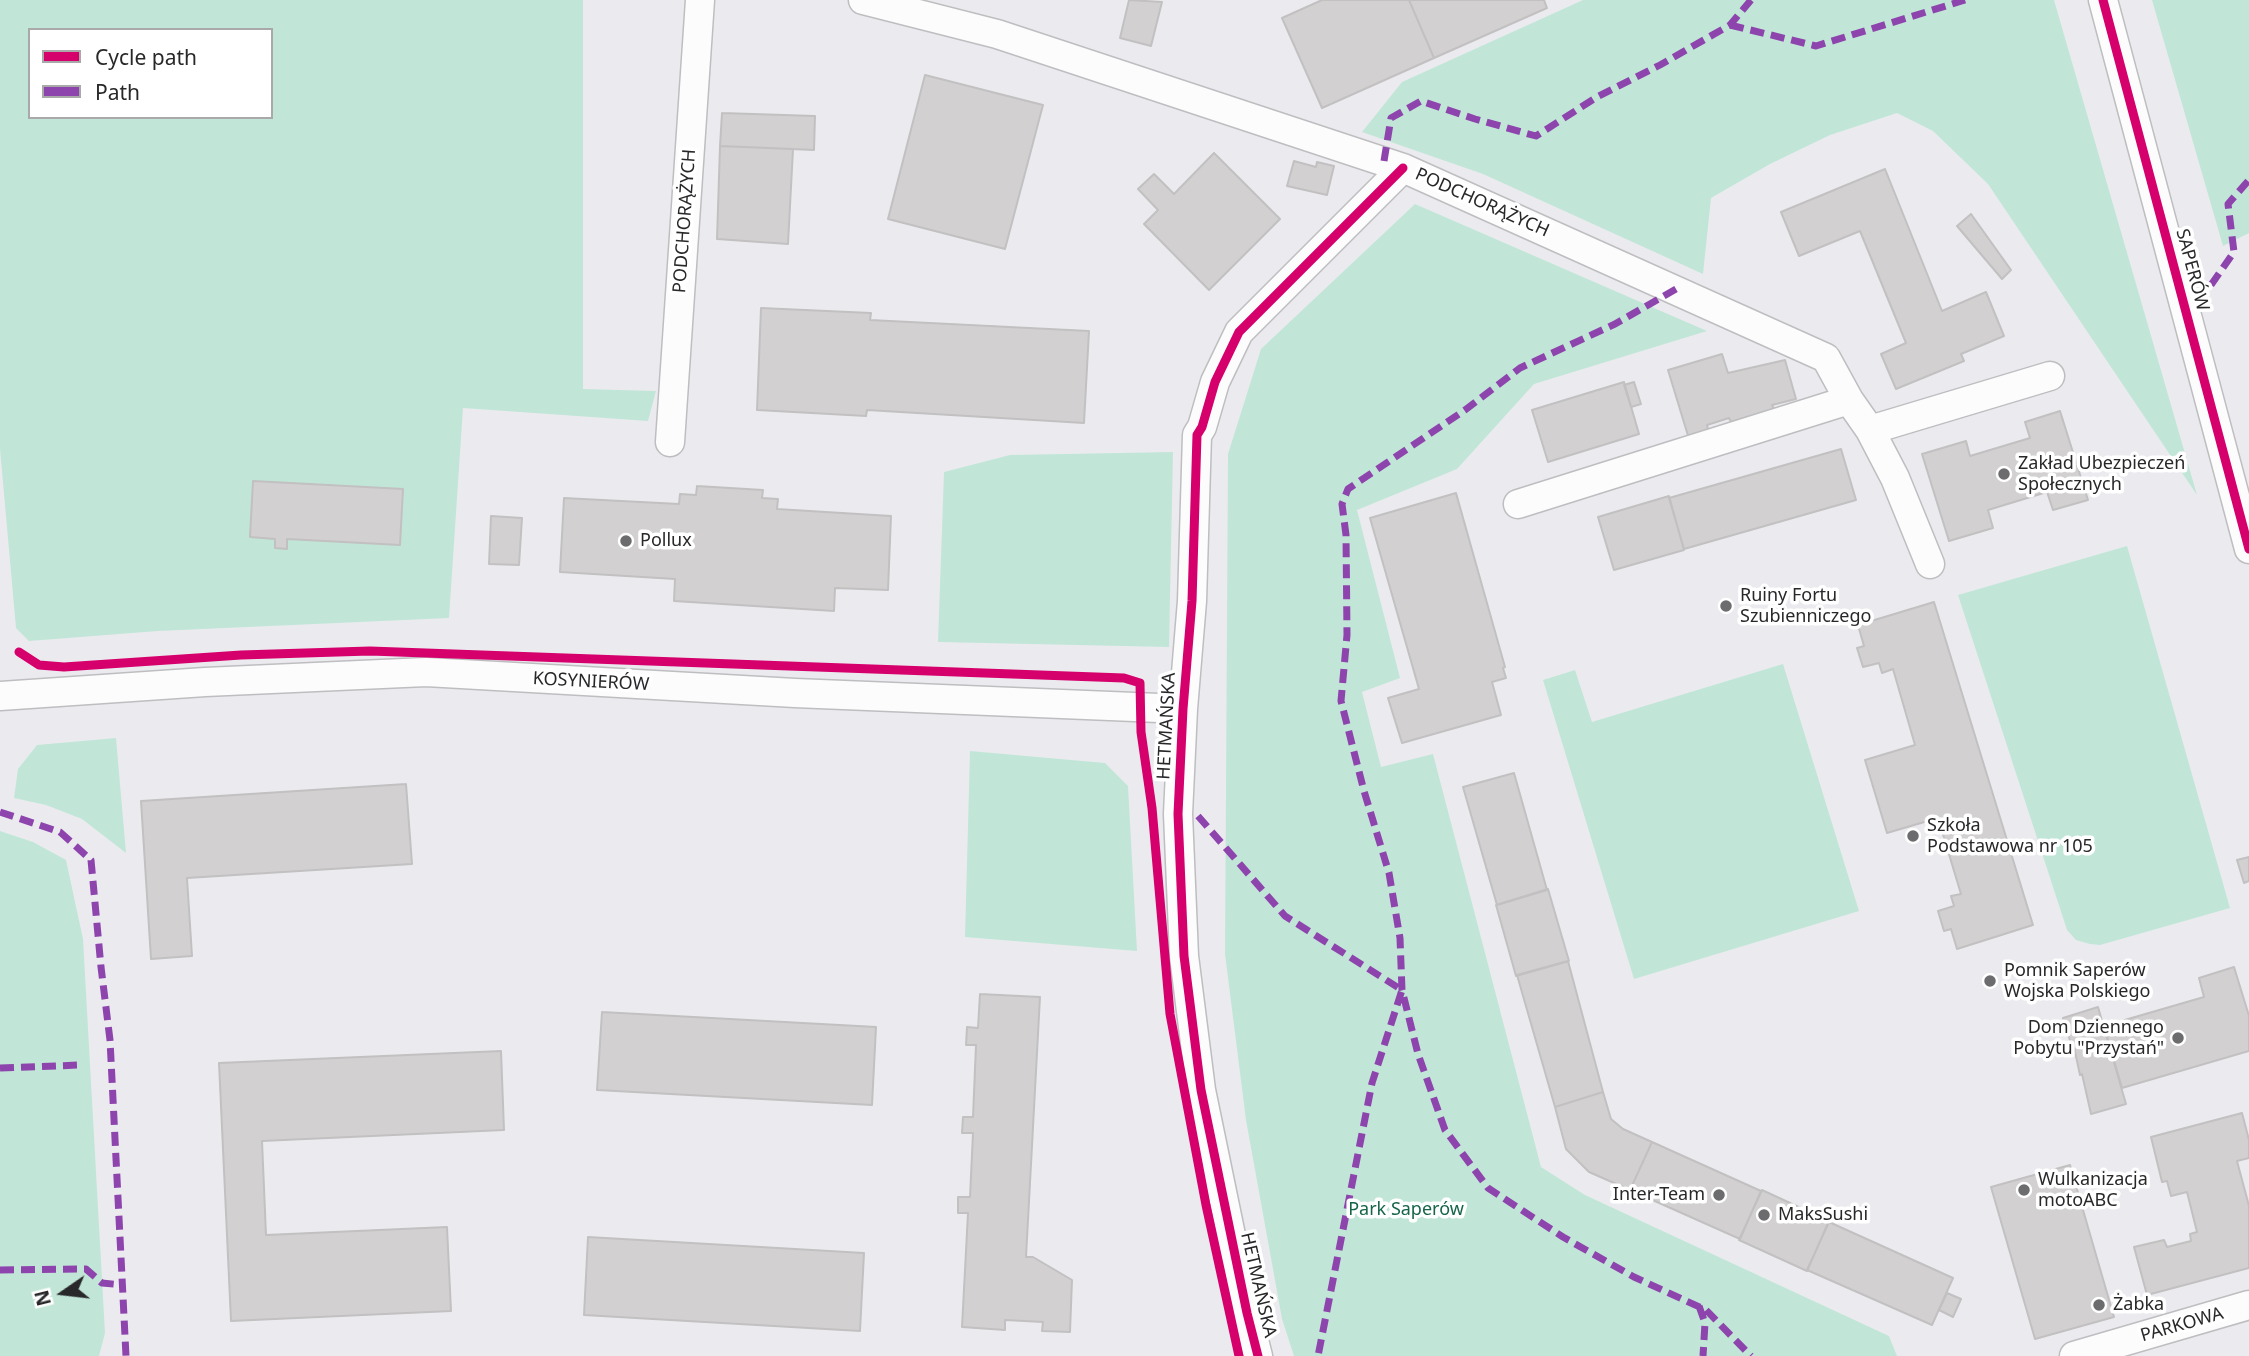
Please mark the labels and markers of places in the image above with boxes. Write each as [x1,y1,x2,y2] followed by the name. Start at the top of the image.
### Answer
[2018,453,2185,496] place label: Zakład Ubezpieczeń Społecznych
[1996,466,2012,482] marker: Zakład Ubezpieczeń Społecznych
[640,530,692,552] place label: Pollux
[618,533,634,549] marker: Pollux
[1740,585,1871,628] place label: Ruiny Fortu Szubienniczego
[1718,598,1734,614] marker: Ruiny Fortu Szubienniczego
[1927,815,2093,858] place label: Szkoła Podstawowa nr 105
[1905,828,1921,844] marker: Szkoła Podstawowa nr 105
[2004,960,2150,1002] place label: Pomnik Saperów Wojska Polskiego
[1982,973,1998,989] marker: Pomnik Saperów Wojska Polskiego
[2013,1017,2164,1060] place label: Dom Dziennego Pobytu "Przystań"
[2170,1030,2186,1046] marker: Dom Dziennego Pobytu "Przystań"
[2038,1169,2148,1212] place label: Wulkanizacja motoABC
[2016,1182,2032,1198] marker: Wulkanizacja motoABC
[1613,1184,1705,1206] place label: Inter-Team
[1711,1187,1727,1203] marker: Inter-Team
[1778,1204,1868,1226] place label: MaksSushi
[1756,1207,1772,1223] marker: MaksSushi
[2113,1294,2164,1316] place label: Żabka
[2091,1297,2107,1313] marker: Żabka

